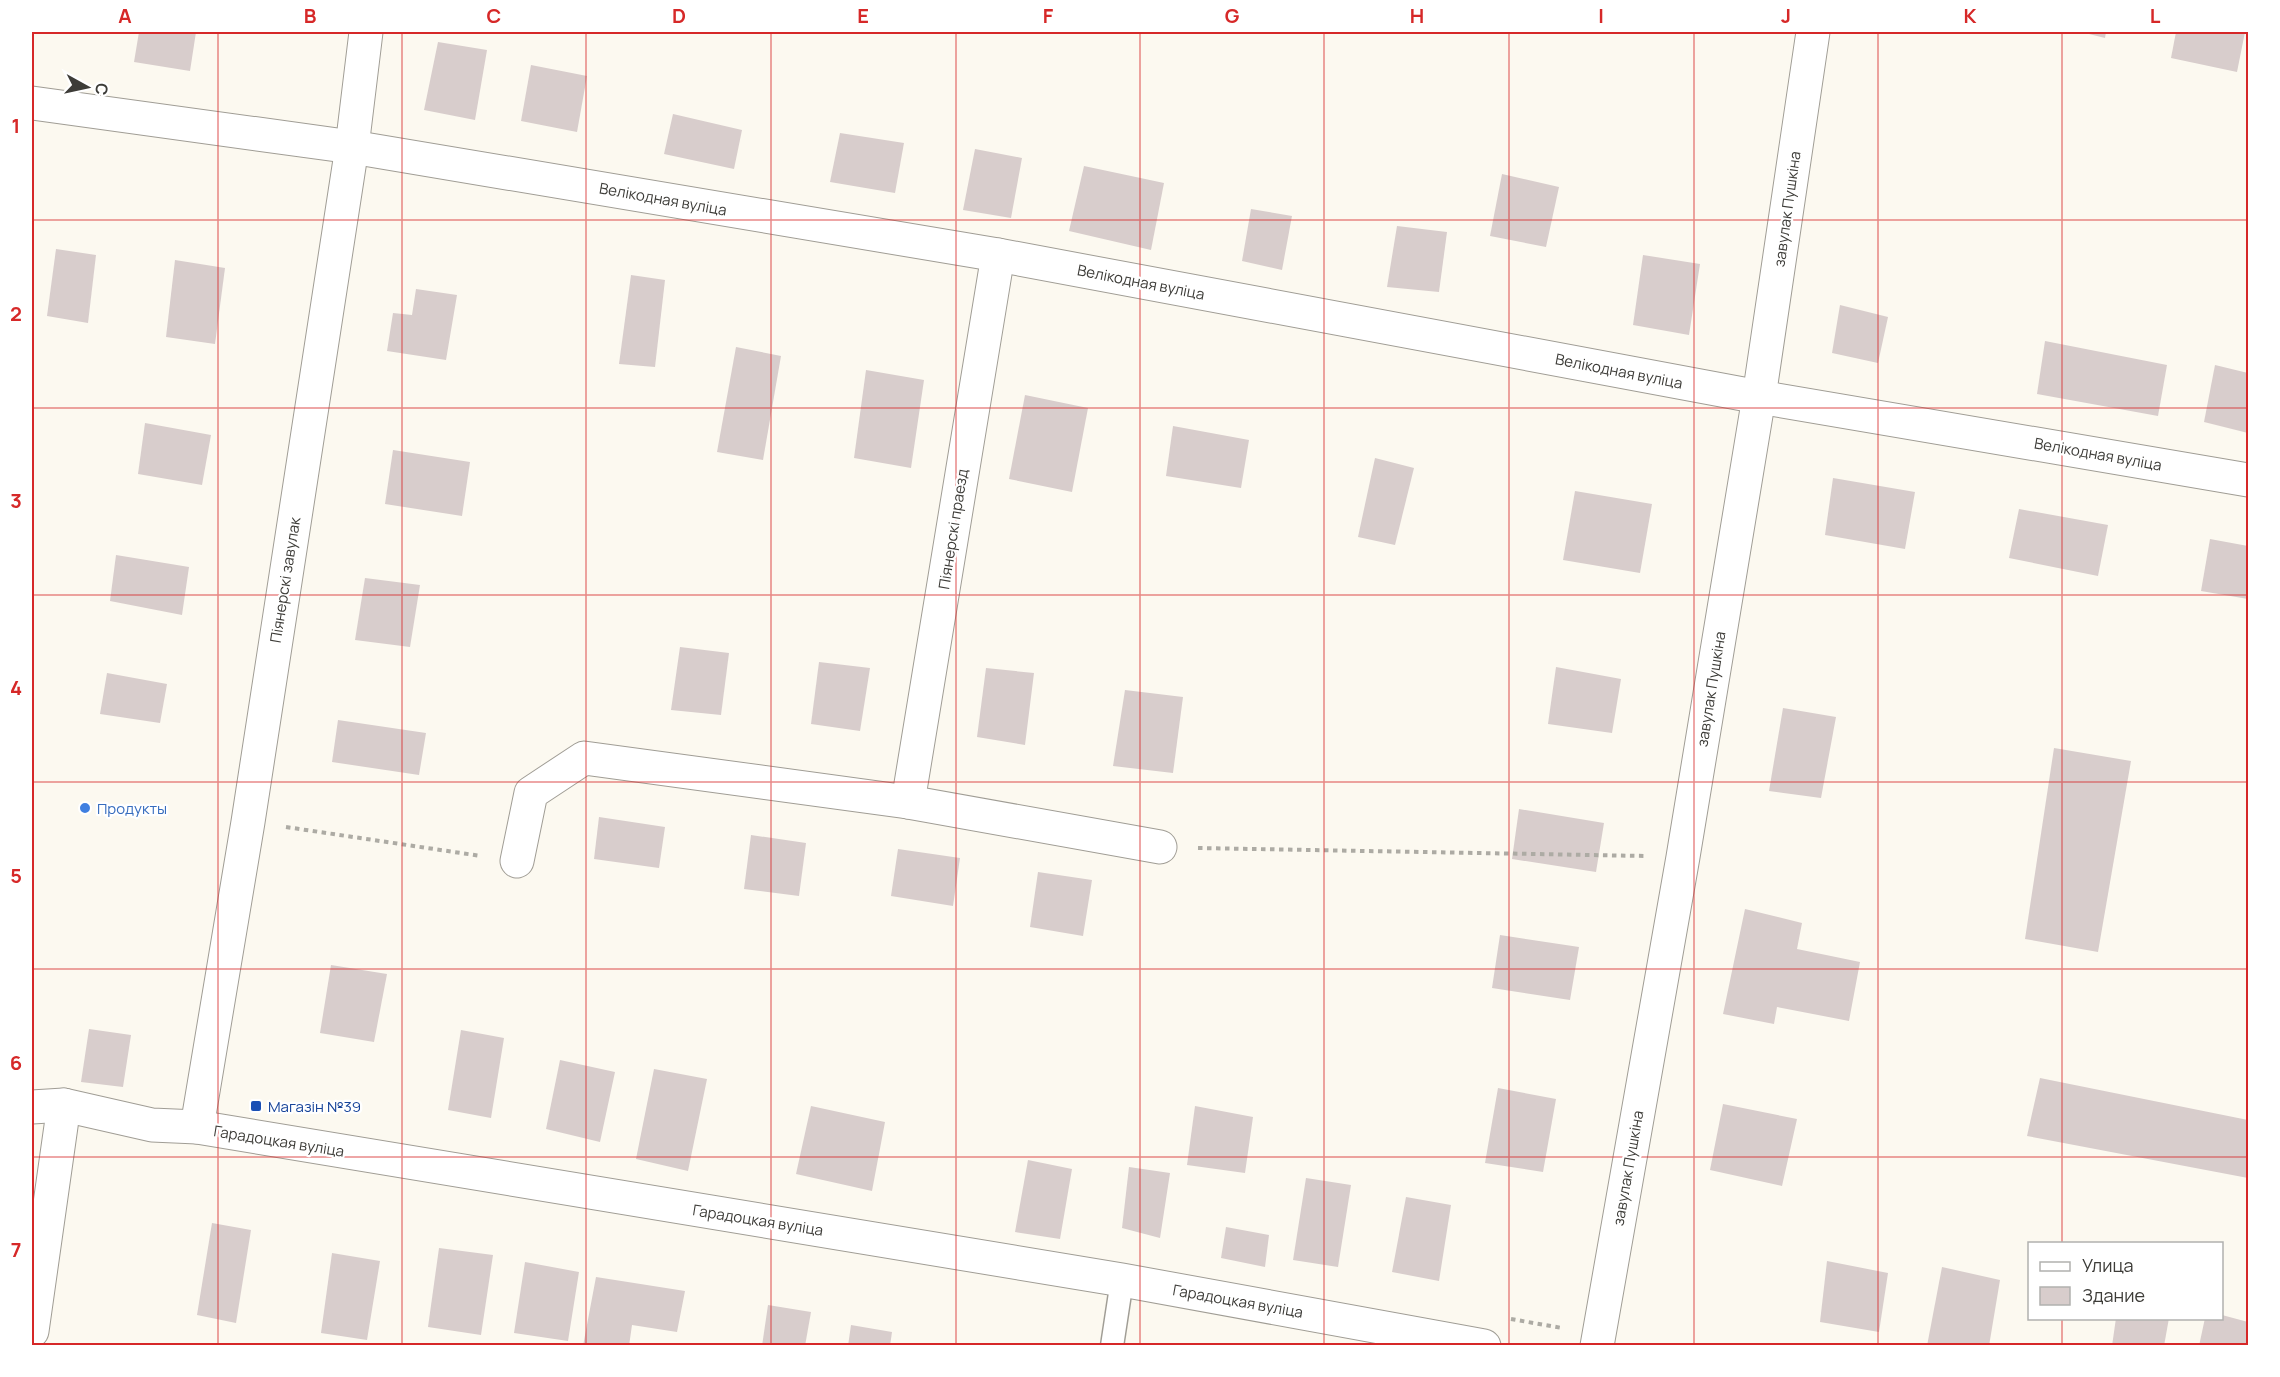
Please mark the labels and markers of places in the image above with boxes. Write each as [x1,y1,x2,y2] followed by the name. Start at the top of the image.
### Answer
[97,798,167,819] place label: Продукты
[78,801,92,815] marker: Продукты
[268,1096,361,1117] place label: Магазін №39
[249,1099,263,1113] marker: Магазін №39

